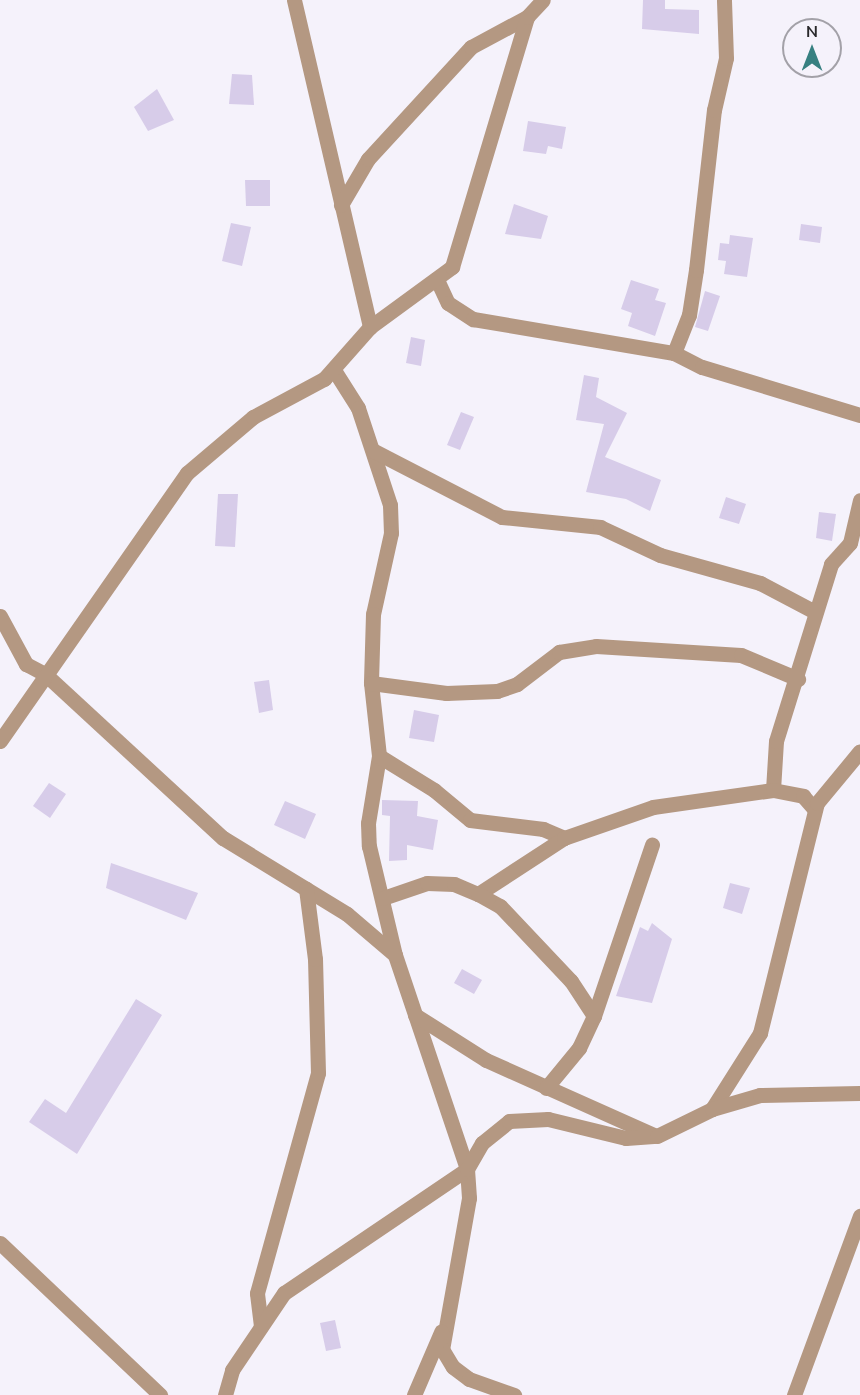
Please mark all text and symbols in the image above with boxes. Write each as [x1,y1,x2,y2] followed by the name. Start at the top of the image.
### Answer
[782,18,842,78] north arrow
[806,21,818,43] text: N

